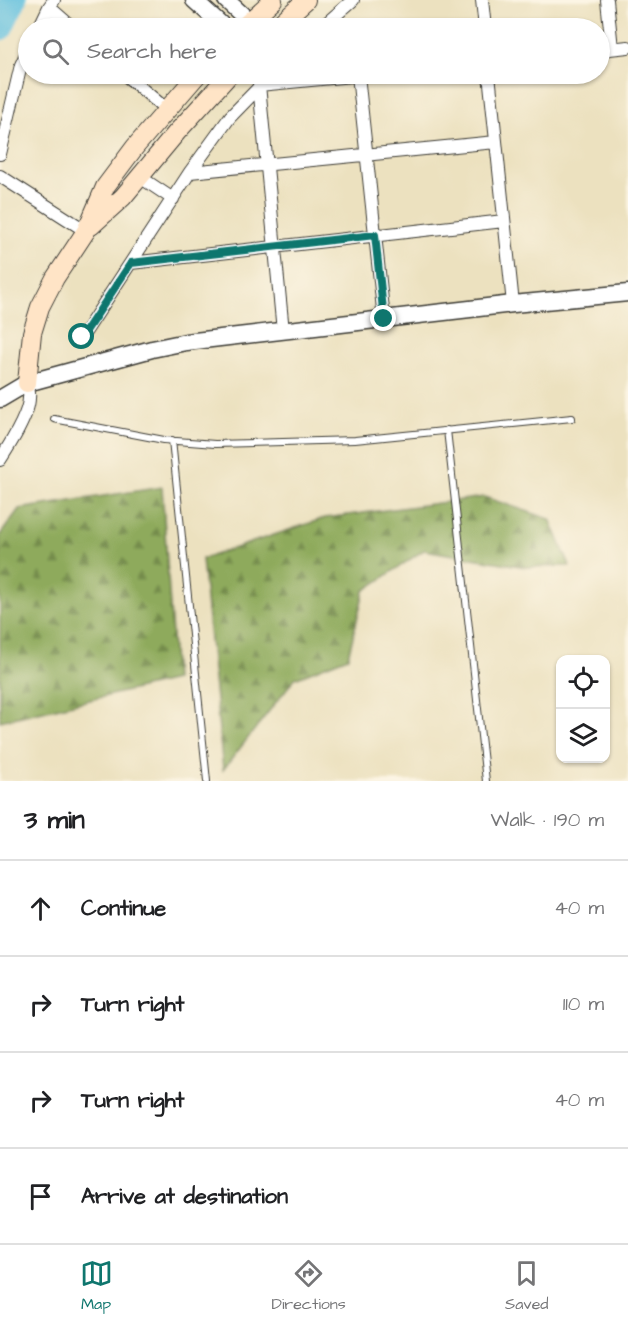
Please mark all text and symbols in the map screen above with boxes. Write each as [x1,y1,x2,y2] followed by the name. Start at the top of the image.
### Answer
[18,18,610,84] search box
[39,35,72,68] icon: search
[87,36,217,67] text: Search here
[370,305,396,331] route end
[68,323,94,349] route start
[556,655,610,763] map controls
[556,655,610,709] button: locate
[556,709,610,763] button: layers
[24,802,85,838] text: 3 min
[491,806,604,834] text: Walk · 190 m
[24,892,57,925] icon: ahead
[81,893,166,924] text: Continue
[554,894,604,922] text: 40 m
[24,988,57,1021] icon: right
[81,989,184,1020] text: Turn right
[563,990,604,1018] text: 110 m
[24,1084,57,1117] icon: right
[81,1085,184,1116] text: Turn right
[554,1086,604,1114] text: 40 m
[24,1180,57,1213] icon: arrive
[81,1181,288,1212] text: Arrive at destination
[80,1257,113,1315] tab: Map
[272,1257,346,1315] tab: Directions
[505,1257,548,1315] tab: Saved

